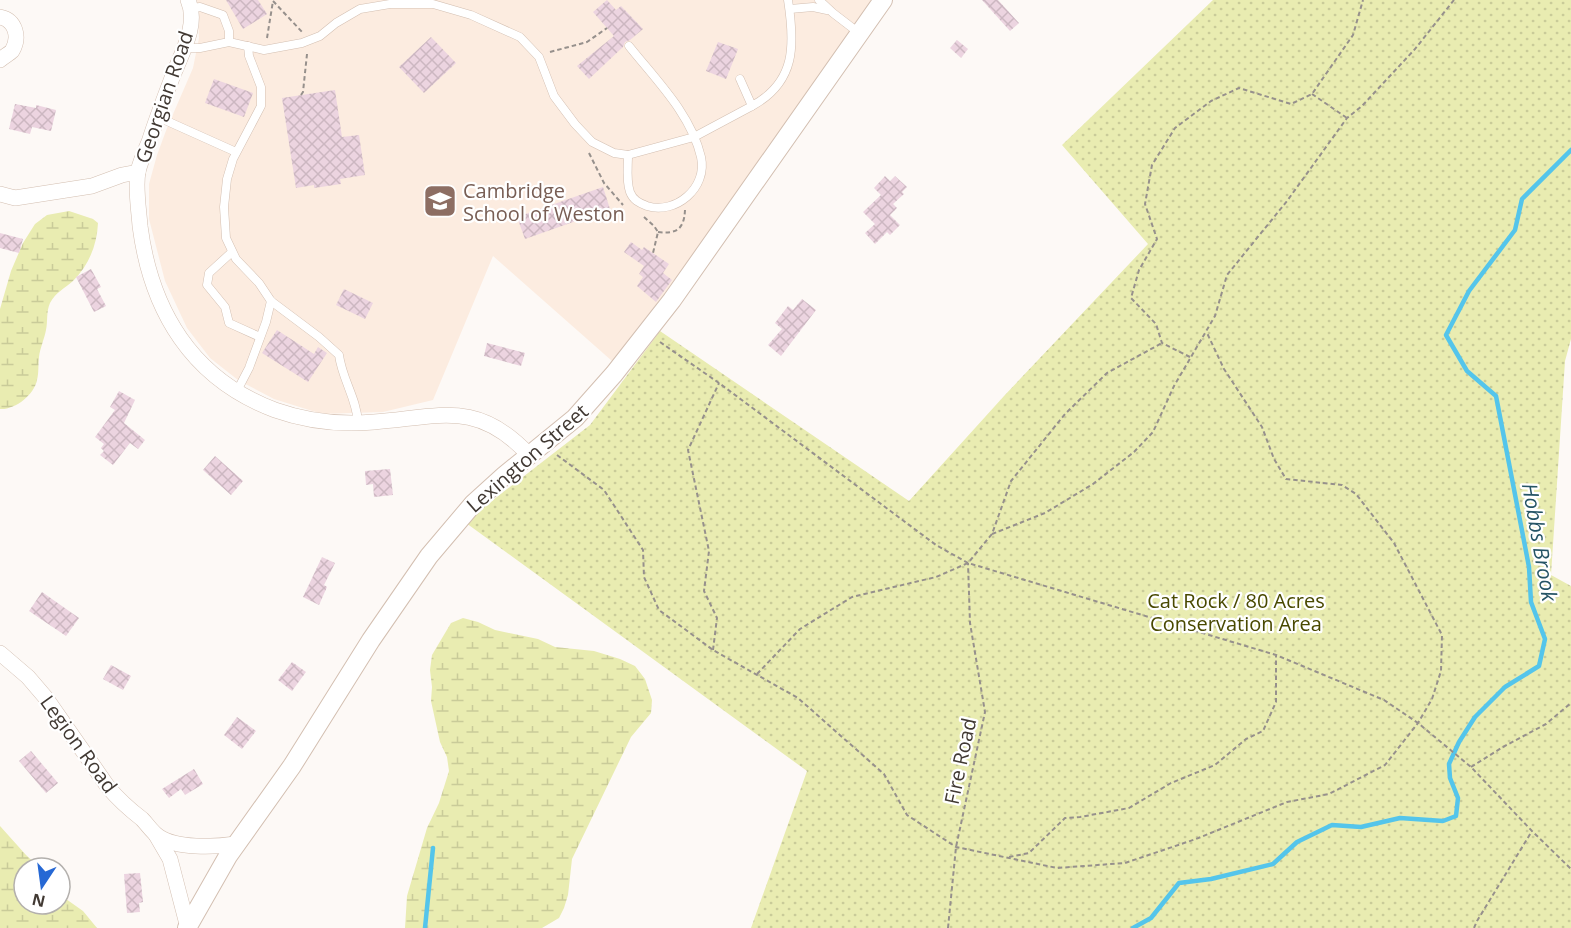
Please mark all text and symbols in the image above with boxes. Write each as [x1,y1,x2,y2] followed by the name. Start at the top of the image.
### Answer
[129,27,199,167] street label: Georgian Road
[463,177,625,227] place label: Cambridge School of Weston
[422,183,458,219] school or university icon: Cambridge School of Weston
[460,398,594,518] street label: Lexington Street
[1516,481,1564,604] water label: Hobbs Brook
[1147,587,1325,637] park label: Cat Rock / 80 Acres Conservation Area
[34,690,124,798] street label: Legion Road
[938,715,982,807] street label: Fire Road
[12,856,72,916] north arrow
[30,888,47,913] text: N

